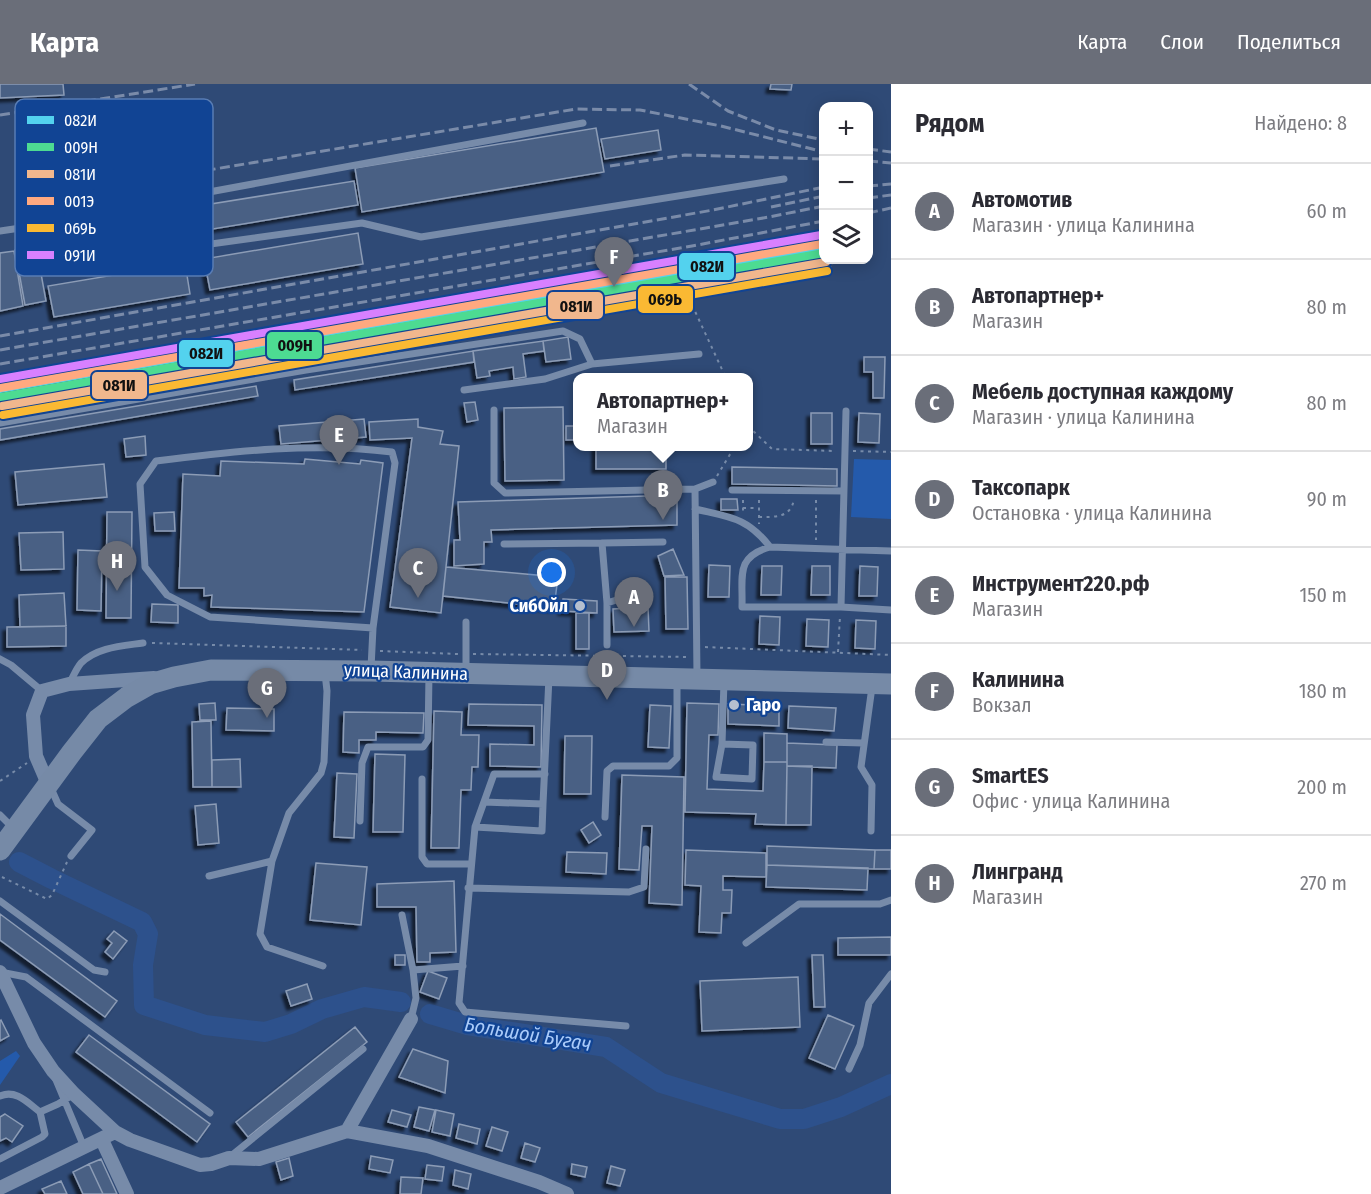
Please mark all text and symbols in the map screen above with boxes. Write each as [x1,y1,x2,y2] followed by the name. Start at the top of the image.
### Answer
[30,26,99,59] text: Карта
[1077,29,1127,55] text: Карта
[1160,29,1204,55] text: Слои
[1237,29,1341,55] text: Поделиться
[15,99,213,276] legend
[819,102,873,264] map controls
[819,102,873,156] button: +
[915,108,984,139] text: Рядом
[64,111,97,130] text: 082И
[1254,111,1347,135] text: Найдено: 8
[64,138,98,157] text: 009Н
[819,156,873,210] button: −
[64,165,96,184] text: 081И
[972,186,1072,213] text: Автомотив
[64,192,94,211] text: 001Э
[929,199,940,223] text: A
[1307,199,1347,223] text: 60 m
[819,210,873,264] button: layers
[972,213,1195,237] text: Магазин · улица Калинина
[64,219,96,238] text: 069Ь
[594,238,634,287] pin: F
[64,246,96,265] text: 091И
[678,252,735,281] line badge: 082И
[690,257,724,276] text: 082И
[972,282,1104,309] text: Автопартнер+
[637,285,694,314] line badge: 069Ь
[648,290,682,309] text: 069Ь
[547,291,604,320] line badge: 081И
[929,295,940,319] text: B
[1307,295,1347,319] text: 80 m
[559,297,593,316] text: 081И
[972,309,1043,333] text: Магазин
[266,331,323,360] line badge: 009Н
[277,336,313,355] text: 009Н
[178,339,234,368] line badge: 082И
[189,344,223,363] text: 082И
[91,371,148,400] line badge: 081И
[573,373,753,451] popup
[102,376,136,395] text: 081И
[972,378,1233,405] text: Мебель доступная каждому
[597,387,729,414] text: Автопартнер+
[929,391,940,415] text: C
[1307,391,1347,415] text: 80 m
[972,405,1195,429] text: Магазин · улица Калинина
[597,414,668,438] text: Магазин
[320,416,358,465] pin: E
[644,470,682,520] pin: B
[972,474,1070,501] text: Таксопарк
[929,487,940,511] text: D
[1307,487,1347,511] text: 90 m
[972,501,1212,525] text: Остановка · улица Калинина
[98,542,136,591] pin: H
[398,548,438,598] pin: C
[537,558,566,587] your location
[972,570,1149,597] text: Инструмент220.рф
[614,578,654,627] pin: A
[930,583,939,607] text: E
[1300,583,1347,607] text: 150 m
[509,595,568,617] place label: СибОйл
[972,597,1043,621] text: Магазин
[573,599,587,613] marker: СибОйл
[588,650,626,700] pin: D
[344,659,469,685] street label: улица Калинина
[972,666,1065,693] text: Калинина
[248,668,286,718] pin: G
[930,679,939,703] text: F
[1299,679,1347,703] text: 180 m
[972,693,1032,717] text: Вокзал
[746,694,781,716] place label: Гаро
[727,698,741,712] marker: Гаро
[972,762,1049,789] text: SmartES
[929,775,940,799] text: G
[1297,775,1347,799] text: 200 m
[972,789,1170,813] text: Офис · улица Калинина
[972,858,1063,885] text: Лингранд
[928,871,941,895] text: H
[1300,871,1347,895] text: 270 m
[972,885,1043,909] text: Магазин
[463,1012,593,1056] water label: Большой Бугач

